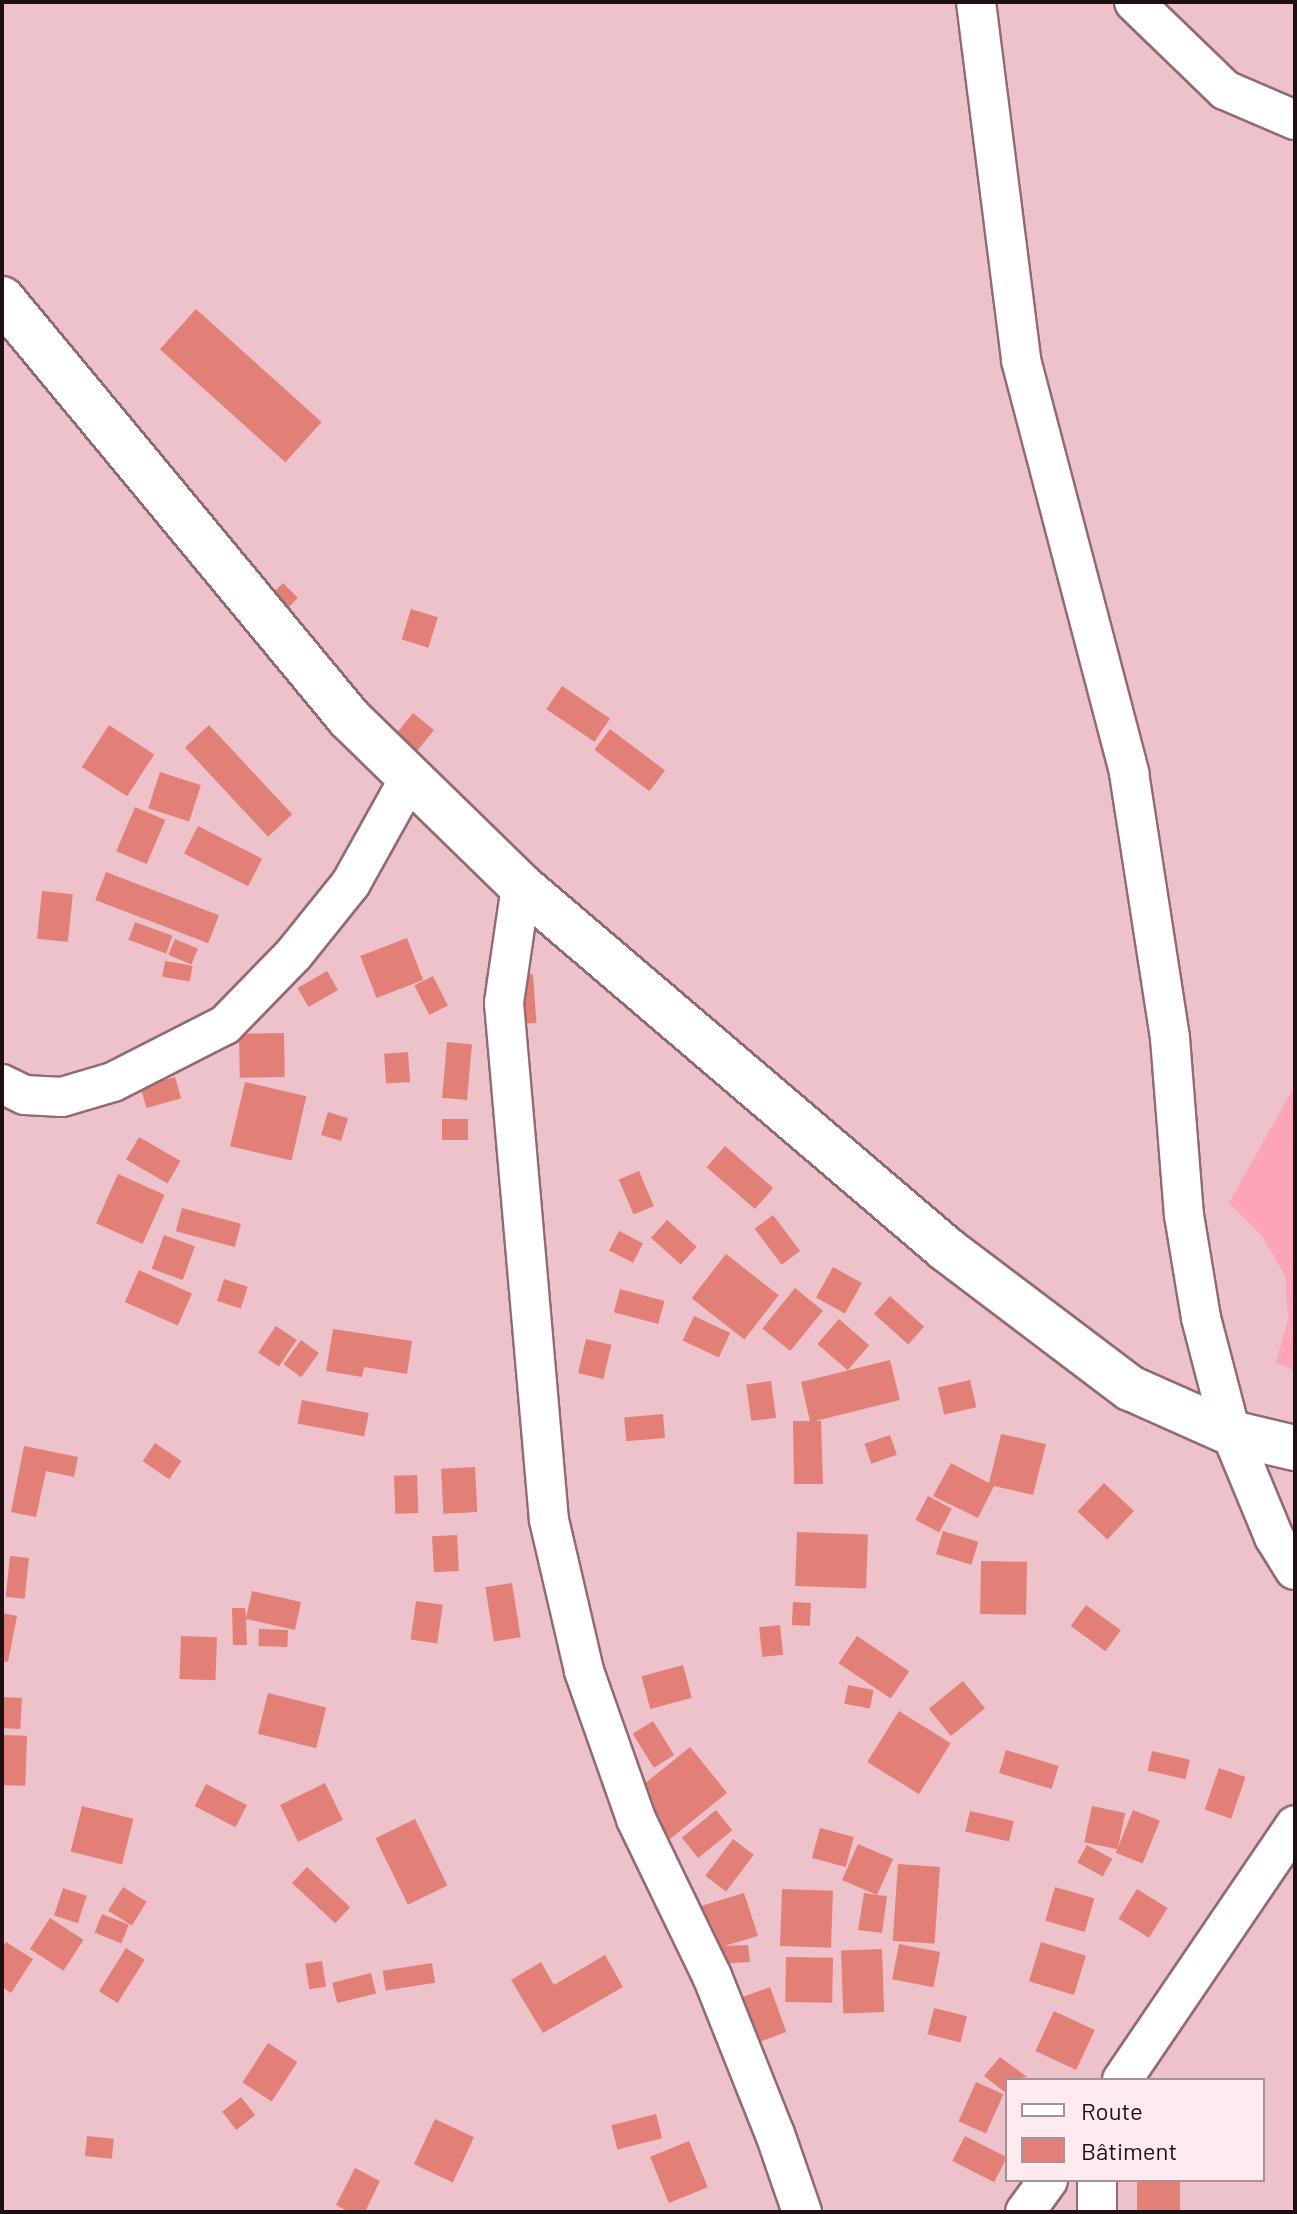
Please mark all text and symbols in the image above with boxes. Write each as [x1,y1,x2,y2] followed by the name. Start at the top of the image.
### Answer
[1005,2078,1265,2182] legend
[1081,2096,1143,2125] text: Route
[1081,2136,1177,2165] text: Bâtiment

